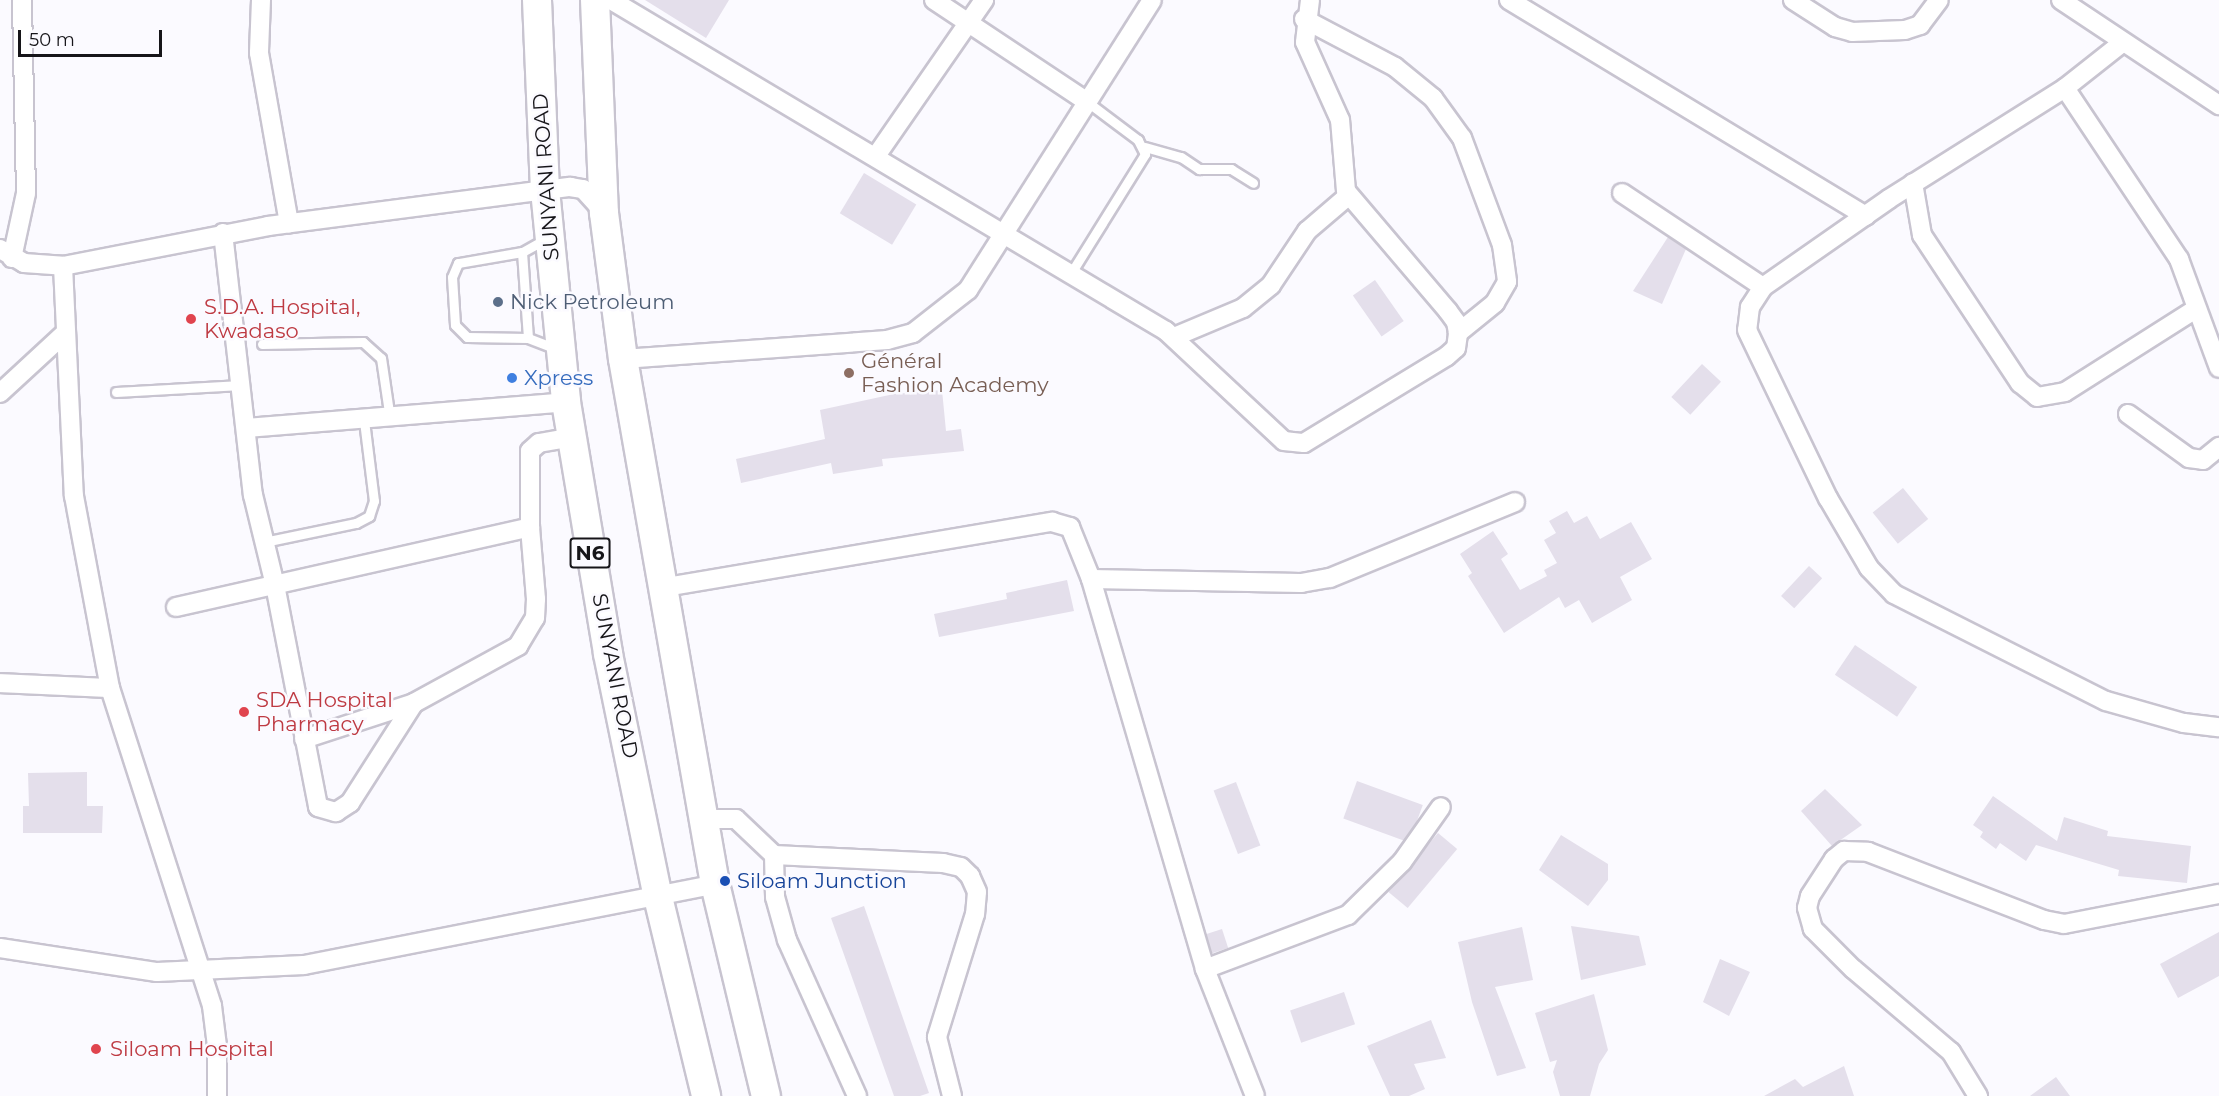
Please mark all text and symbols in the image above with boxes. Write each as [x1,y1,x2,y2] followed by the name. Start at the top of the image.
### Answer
[21,18,165,56] scale bar
[29,29,75,51] text: 50 m
[528,93,564,261] street label: SUNYANI ROAD
[510,289,675,315] place label: Nick Petroleum
[204,294,360,344] place label: S.D.A. Hospital, Kwadaso
[491,295,505,309] marker: Nick Petroleum
[182,310,200,328] marker: S.D.A. Hospital, Kwadaso
[861,348,1049,398] place label: Général Fashion Academy
[524,365,593,391] place label: Xpress
[842,366,856,380] marker: Général Fashion Academy
[505,371,519,385] marker: Xpress
[569,536,611,570] road number: N6
[587,591,643,761] street label: SUNYANI ROAD
[256,687,393,737] place label: SDA Hospital Pharmacy
[237,705,251,719] marker: SDA Hospital Pharmacy
[737,868,907,894] place label: Siloam Junction
[718,874,732,888] marker: Siloam Junction
[110,1036,274,1062] place label: Siloam Hospital
[87,1040,105,1058] marker: Siloam Hospital

